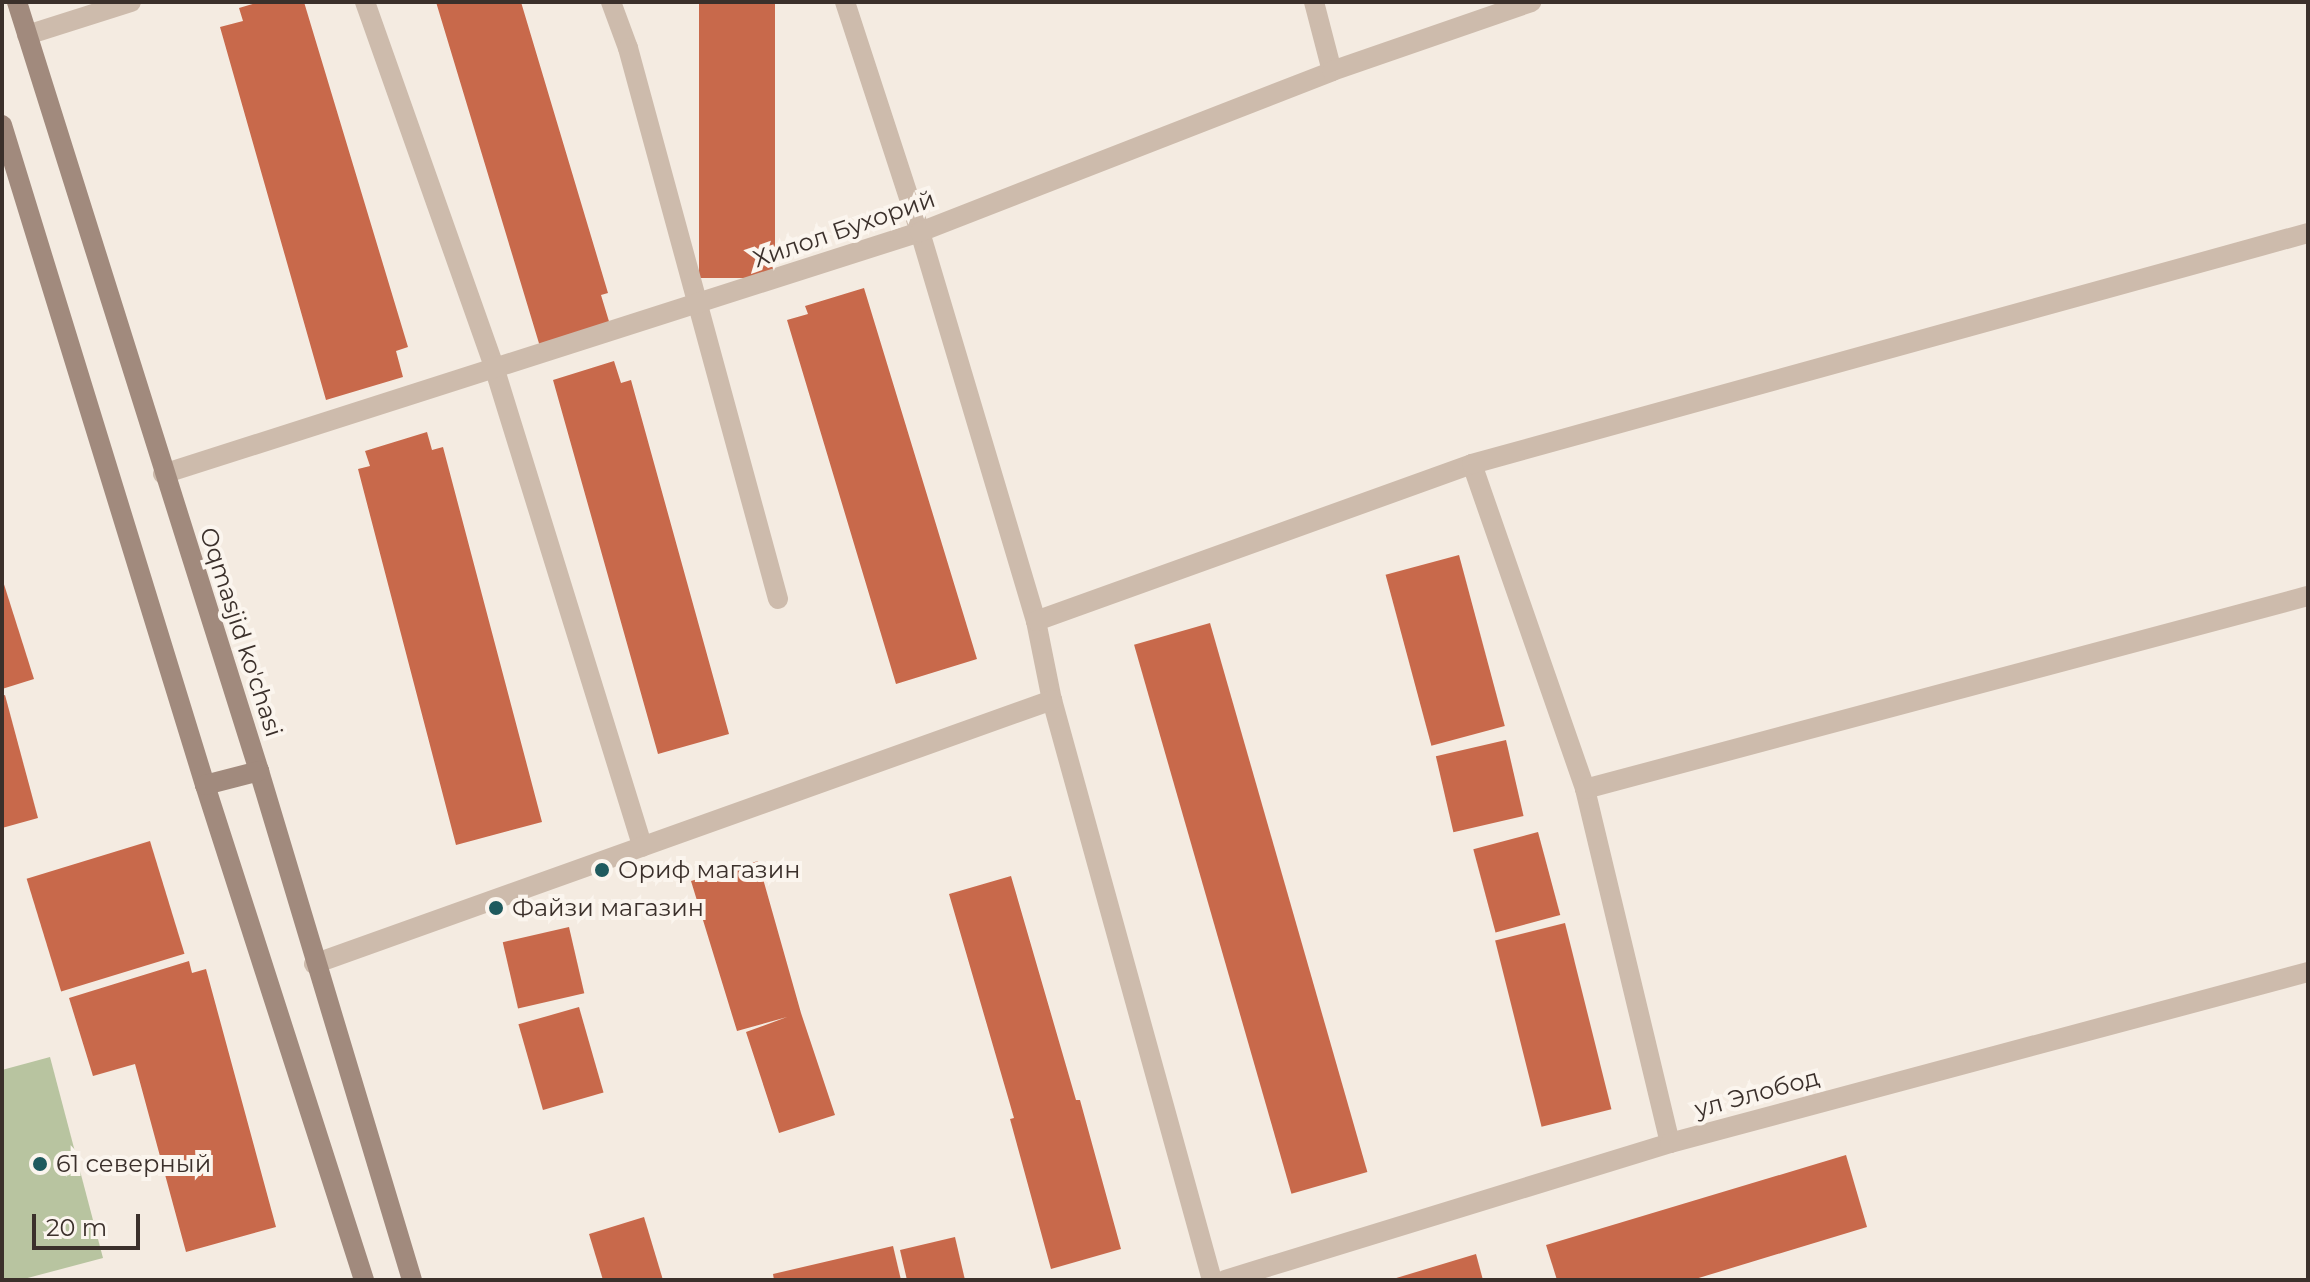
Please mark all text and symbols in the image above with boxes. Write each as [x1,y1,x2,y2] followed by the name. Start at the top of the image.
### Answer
[749,184,939,274] street label: Хилол Бухорий
[194,524,288,740] street label: Oqmasjid ko'chasi
[618,856,800,884] place label: Ориф магазин
[593,861,611,879] marker: Ориф магазин
[512,894,704,922] place label: Файзи магазин
[487,899,505,917] marker: Файзи магазин
[1691,1063,1823,1123] street label: ул Элобод
[56,1150,211,1178] place label: 61 северный
[31,1155,49,1173] marker: 61 северный
[36,1198,144,1248] scale bar
[46,1213,107,1242] text: 20 m

